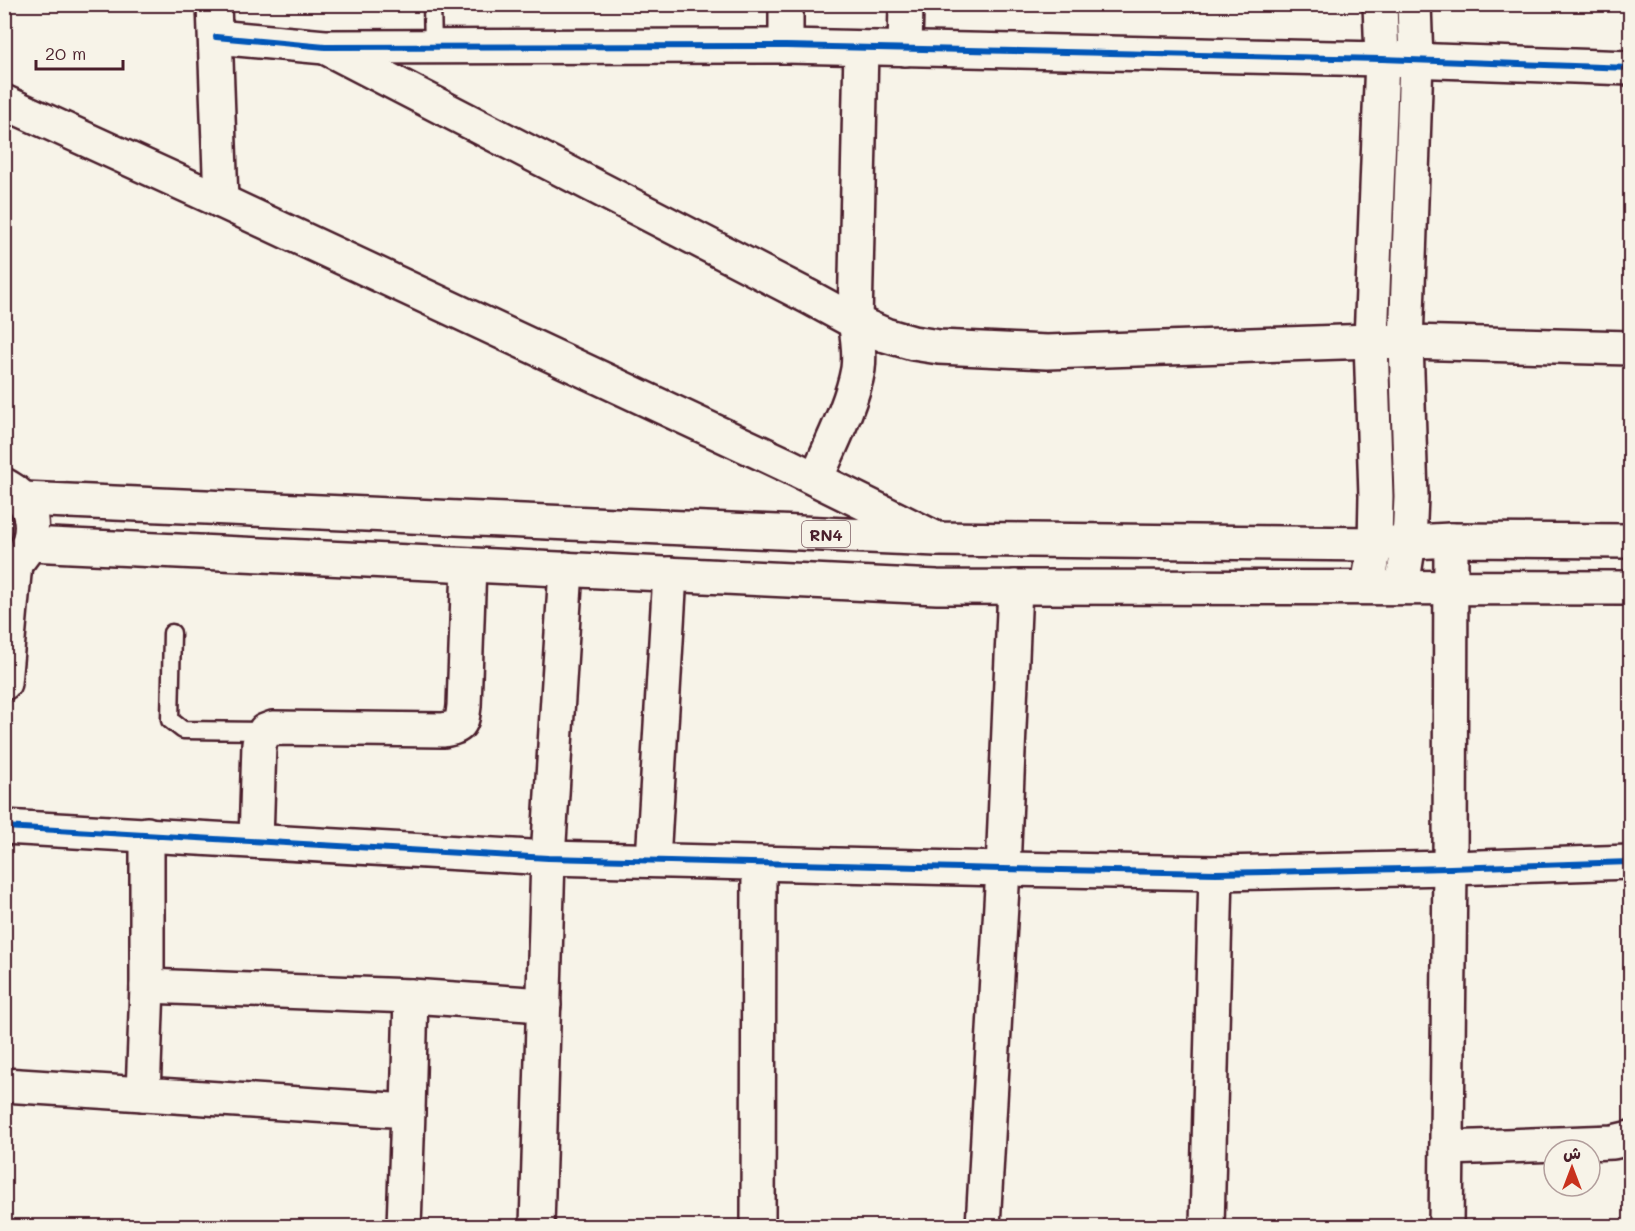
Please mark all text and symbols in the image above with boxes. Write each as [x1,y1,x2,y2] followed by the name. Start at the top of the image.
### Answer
[36,33,123,71] scale bar
[45,41,86,65] text: 20 m
[802,521,850,547] road number: RN4
[1542,1138,1602,1198] north arrow
[1563,1142,1581,1163] text: ش

